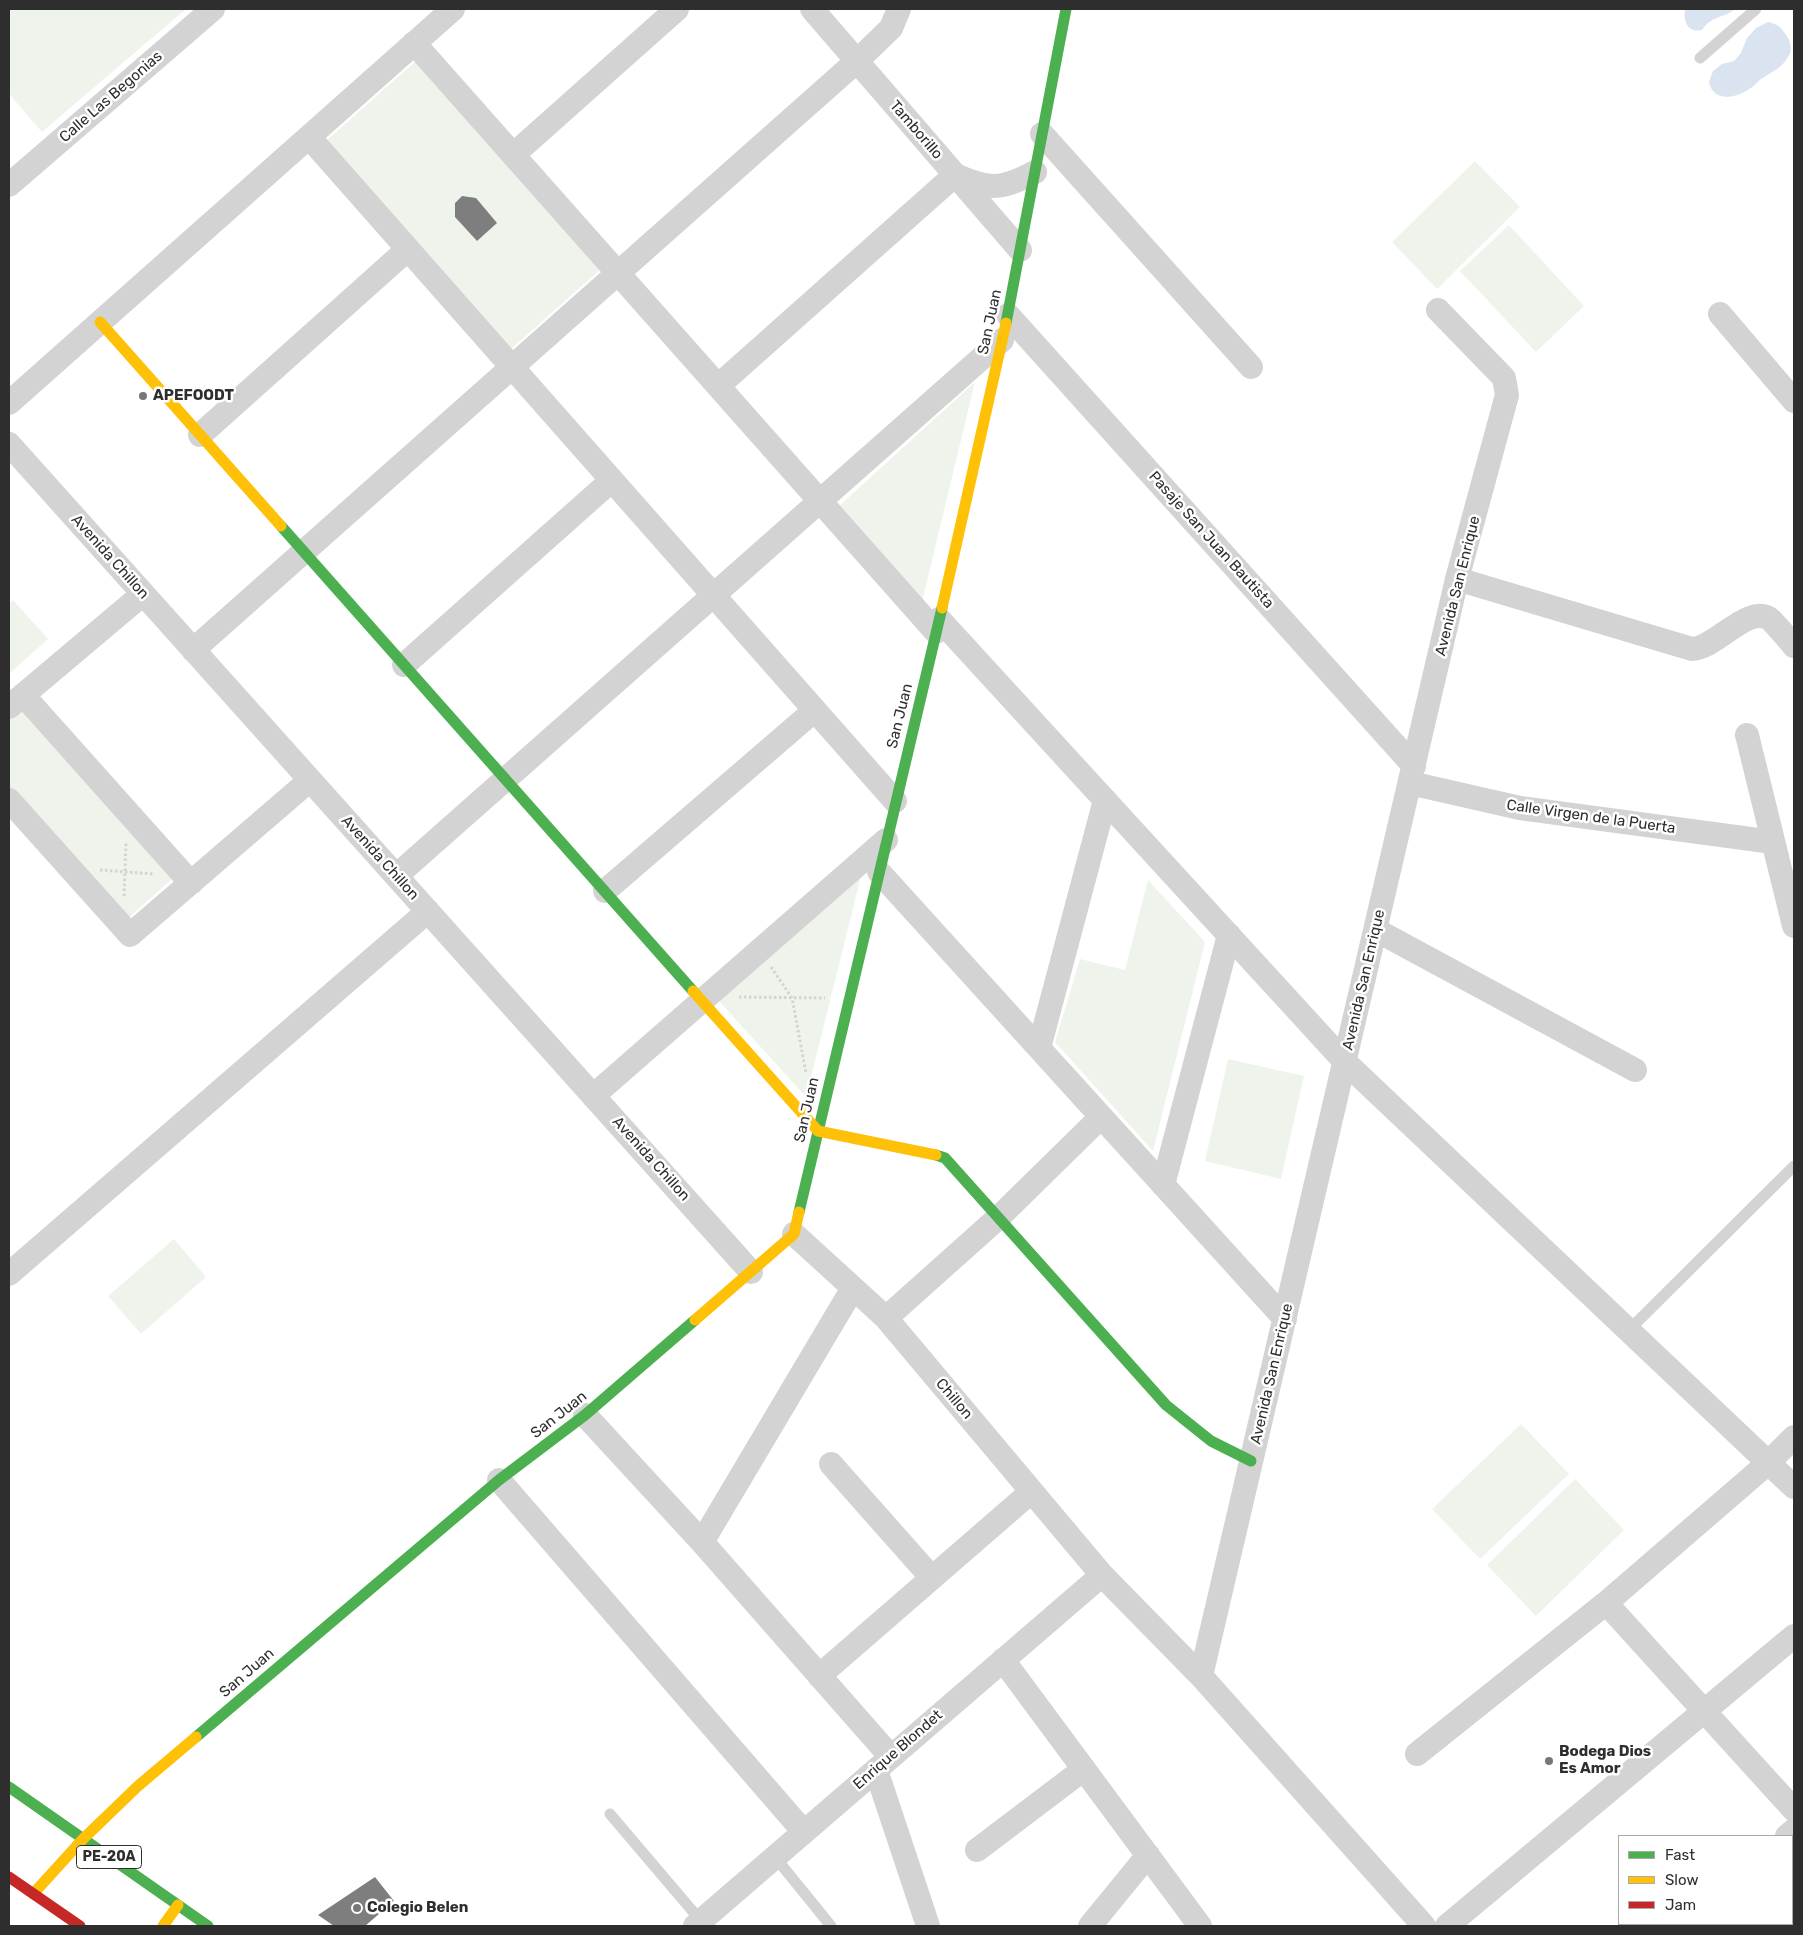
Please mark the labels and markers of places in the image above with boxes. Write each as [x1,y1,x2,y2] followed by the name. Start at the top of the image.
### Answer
[153,387,234,405] place label: APEFOODT
[137,390,149,402] marker: APEFOODT
[1559,1743,1651,1778] place label: Bodega Dios Es Amor
[1543,1755,1555,1767] marker: Bodega Dios Es Amor
[367,1899,468,1917] place label: Colegio Belen
[351,1902,363,1914] marker: Colegio Belen

